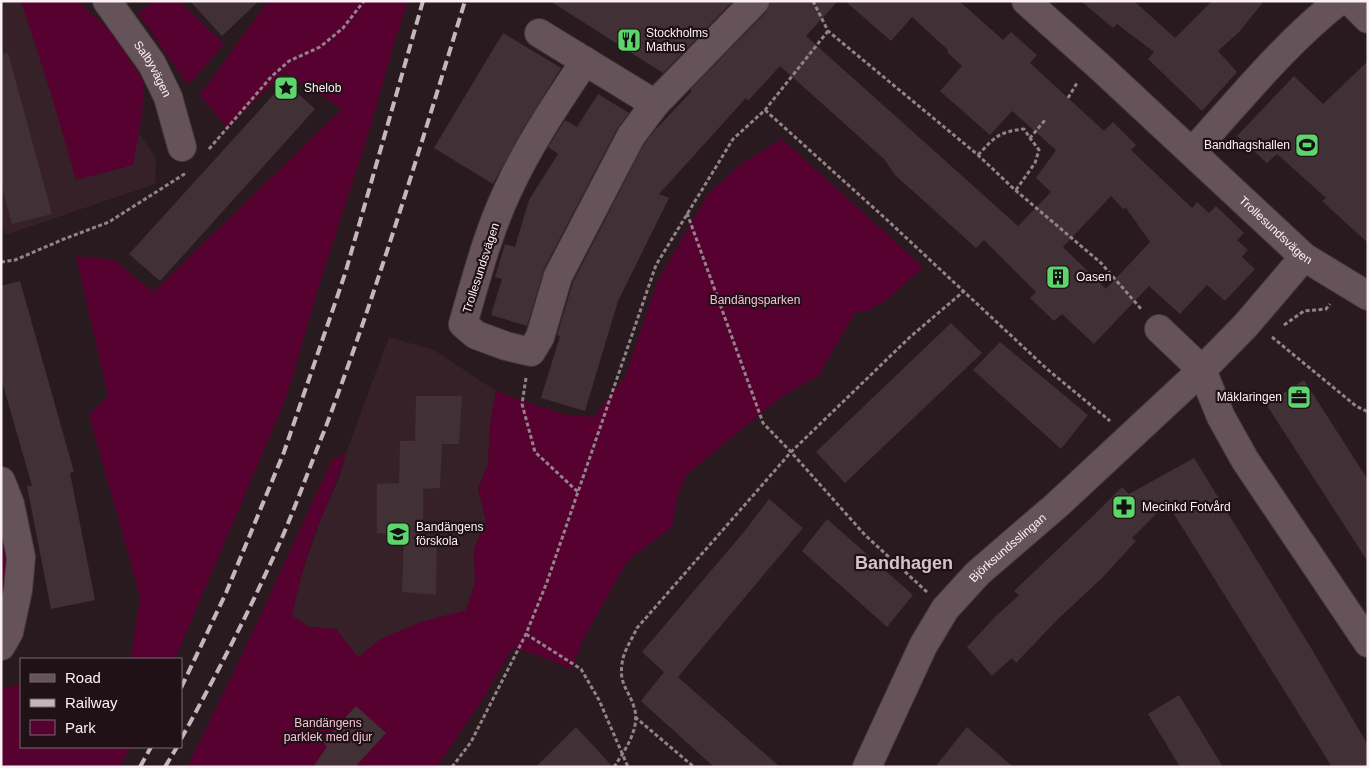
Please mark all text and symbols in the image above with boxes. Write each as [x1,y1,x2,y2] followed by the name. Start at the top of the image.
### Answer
[646,26,708,54] place label: Stockholms Mathus
[616,27,642,53] restaurant icon: Stockholms Mathus
[131,38,174,99] street label: Salbyvägen
[273,75,299,101] place icon: Shelob
[304,81,342,95] place label: Shelob
[1294,132,1320,158] sports icon: Bandhagshallen
[1204,138,1290,152] place label: Bandhagshallen
[1236,193,1315,267] street label: Trollesundsvägen
[460,221,502,315] street label: Trollesundsvägen
[1045,264,1071,290] building icon: Oasen
[1076,270,1111,284] place label: Oasen
[710,293,800,307] park label: Bandängsparken
[1286,384,1312,410] office icon: Mäklaringen
[1217,390,1282,404] place label: Mäklaringen
[1111,494,1137,520] pharmacy icon: Mecinkd Fotvård
[1142,500,1231,514] place label: Mecinkd Fotvård
[966,511,1049,585] street label: Björksundsslingan
[416,520,483,548] place label: Bandängens förskola
[385,521,411,547] school or university icon: Bandängens förskola
[855,553,953,573] district label: Bandhagen
[20,658,182,748] legend
[65,669,101,686] text: Road
[65,694,118,711] text: Railway
[284,716,372,744] park label: Bandängens parklek med djur
[65,719,96,736] text: Park

